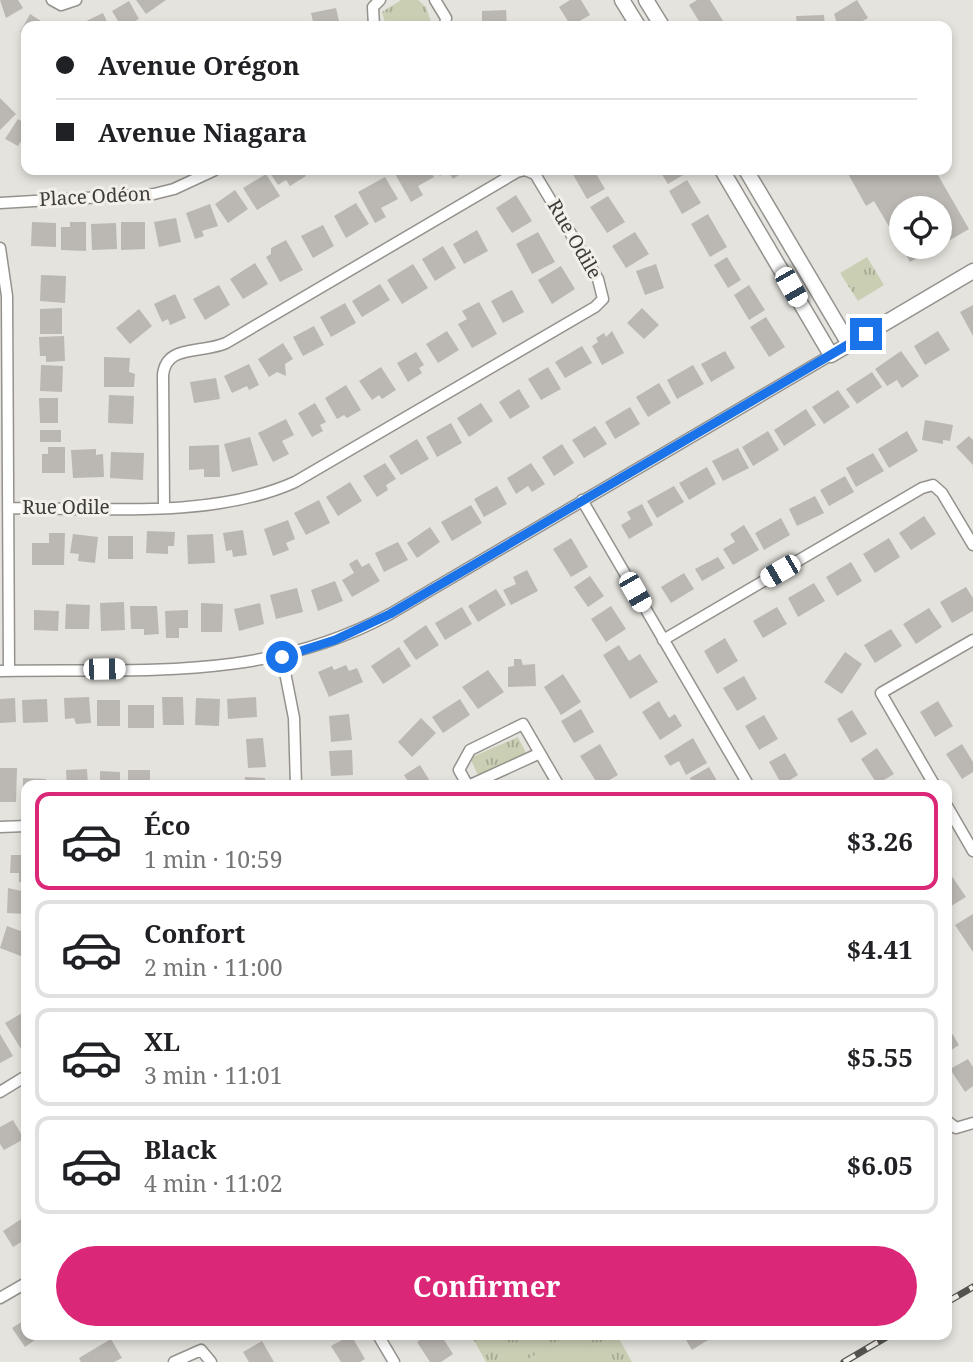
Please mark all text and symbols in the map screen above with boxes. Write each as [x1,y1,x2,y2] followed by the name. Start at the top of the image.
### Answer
[98,47,300,83] text: Avenue Orégon
[98,114,307,150] text: Avenue Niagara
[39,180,151,212] street label: Place Odéon
[542,195,608,283] street label: Rue Odile
[889,196,952,259] map controls
[889,196,952,259] button: locate
[772,264,811,310] car
[850,318,882,350] route end
[22,494,110,520] street label: Rue Odile
[757,551,804,591] car
[616,569,655,615] car
[266,641,298,673] route start
[83,658,126,680] car
[144,807,191,843] text: Éco
[60,810,123,873] icon: car
[847,823,913,859] text: $3.26
[144,843,282,875] text: 1 min · 10:59
[144,915,245,951] text: Confort
[60,918,123,981] icon: car
[847,931,913,967] text: $4.41
[144,951,282,983] text: 2 min · 11:00
[144,1023,180,1059] text: XL
[60,1026,123,1089] icon: car
[847,1039,913,1075] text: $5.55
[144,1059,282,1091] text: 3 min · 11:01
[144,1131,217,1167] text: Black
[60,1134,123,1197] icon: car
[847,1147,913,1183] text: $6.05
[144,1167,282,1199] text: 4 min · 11:02
[56,1246,917,1326] button: Confirmer

